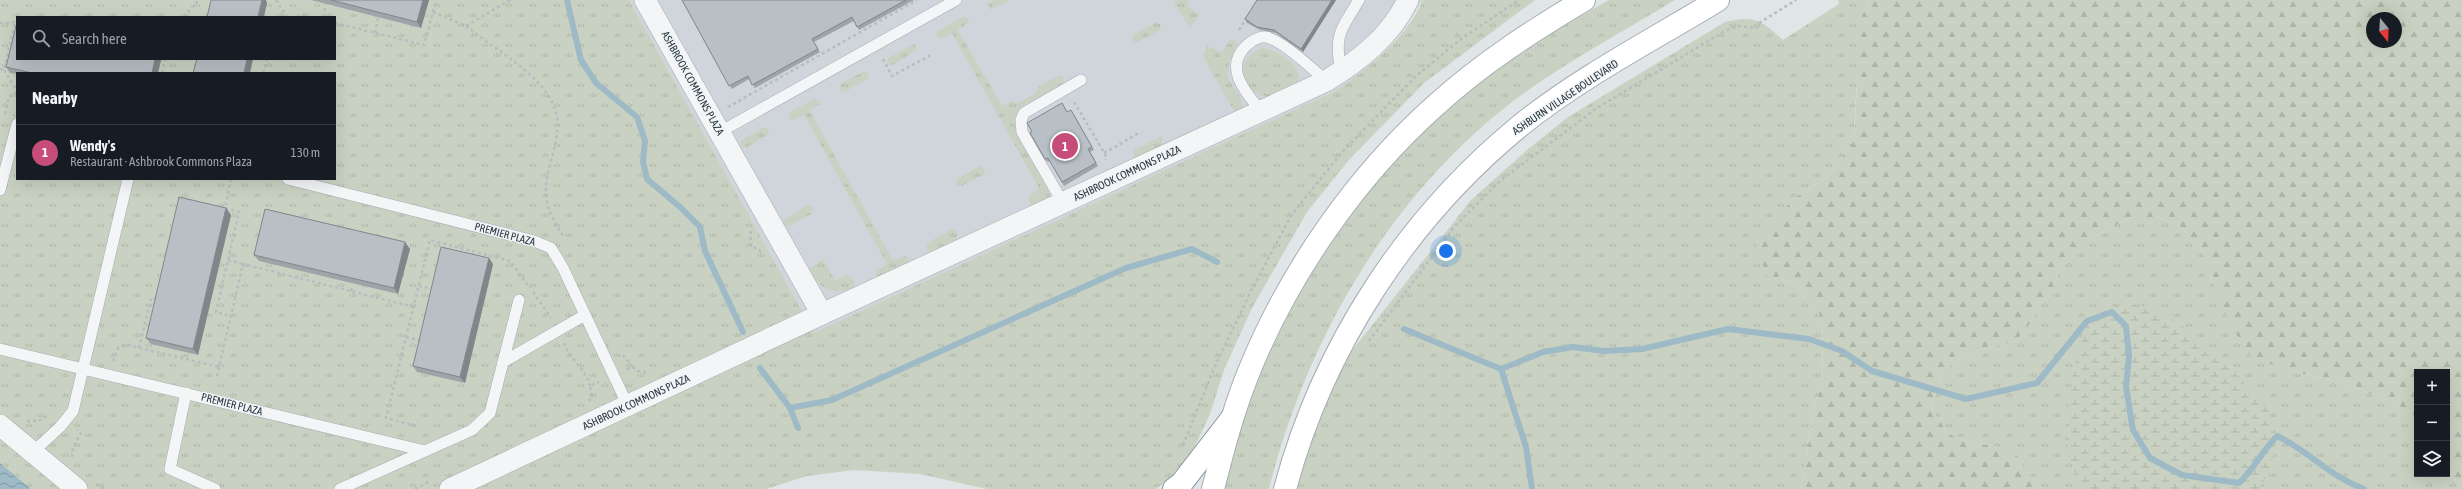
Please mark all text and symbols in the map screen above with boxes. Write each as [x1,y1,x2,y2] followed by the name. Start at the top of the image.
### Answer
[2366,12,2402,48] north arrow
[16,16,336,60] search box
[30,27,52,49] icon: search
[659,29,727,138] street label: ASHBROOK COMMONS PLAZA
[62,30,127,47] text: Search here
[1510,57,1620,137] street label: ASHBURN VILLAGE BOULEVARD
[32,88,78,108] text: Nearby
[1052,131,1078,161] pin: 1
[70,137,116,154] text: Wendy's
[1071,143,1183,203] street label: ASHBROOK COMMONS PLAZA
[42,145,48,160] text: 1
[291,145,320,160] text: 130 m
[70,154,252,169] text: Restaurant · Ashbrook Commons Plaza
[473,220,537,248] street label: PREMIER PLAZA
[1436,241,1456,261] your location
[2414,369,2450,477] map controls
[2414,369,2450,405] button: +
[580,372,692,432] street label: ASHBROOK COMMONS PLAZA
[200,391,265,418] street label: PREMIER PLAZA
[2414,405,2450,441] button: −
[2414,441,2450,477] button: layers

